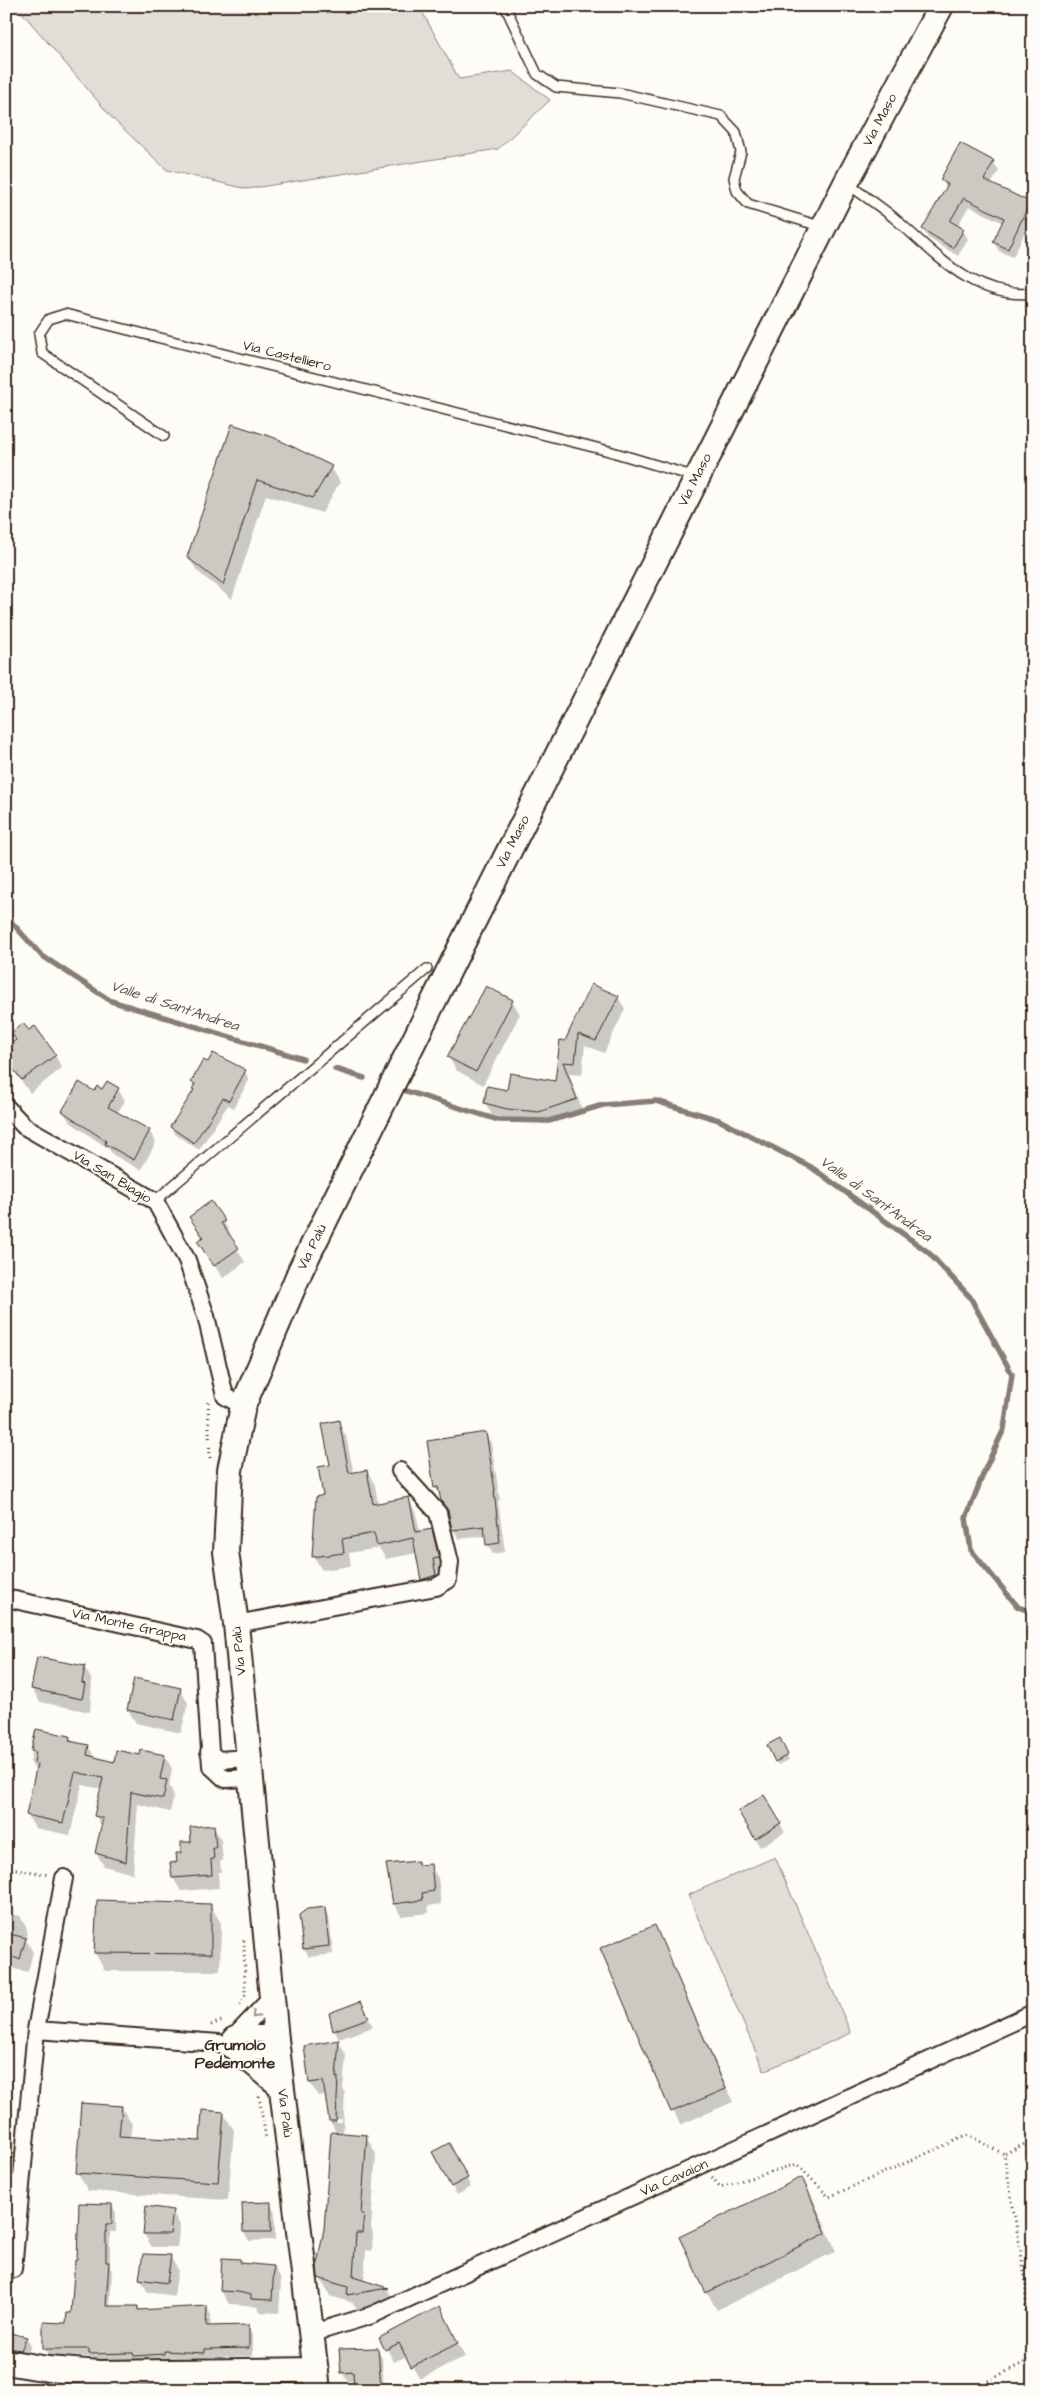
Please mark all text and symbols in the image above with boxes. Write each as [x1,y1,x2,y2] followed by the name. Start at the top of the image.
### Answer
[858,90,902,150] street label: Via Maso
[241,335,333,377] street label: Via Castelliero
[673,450,717,510] street label: Via Maso
[491,812,535,872] street label: Via Maso
[108,975,243,1037] water label: Valle di Sant'Andrea
[69,1146,155,1208] street label: Via San Biagio
[816,1151,937,1248] water label: Valle di Sant'Andrea
[292,1221,332,1273] street label: Via Palù
[70,1603,188,1647] street label: Via Monte Grappa
[226,1626,252,1676] street label: Via Palù
[252,2010,261,2019] one-way arrow
[195,2034,275,2074] district label: Grumolo Pedemonte
[272,2087,298,2139] street label: Via Palù
[637,2154,711,2202] street label: Via Cavaion

